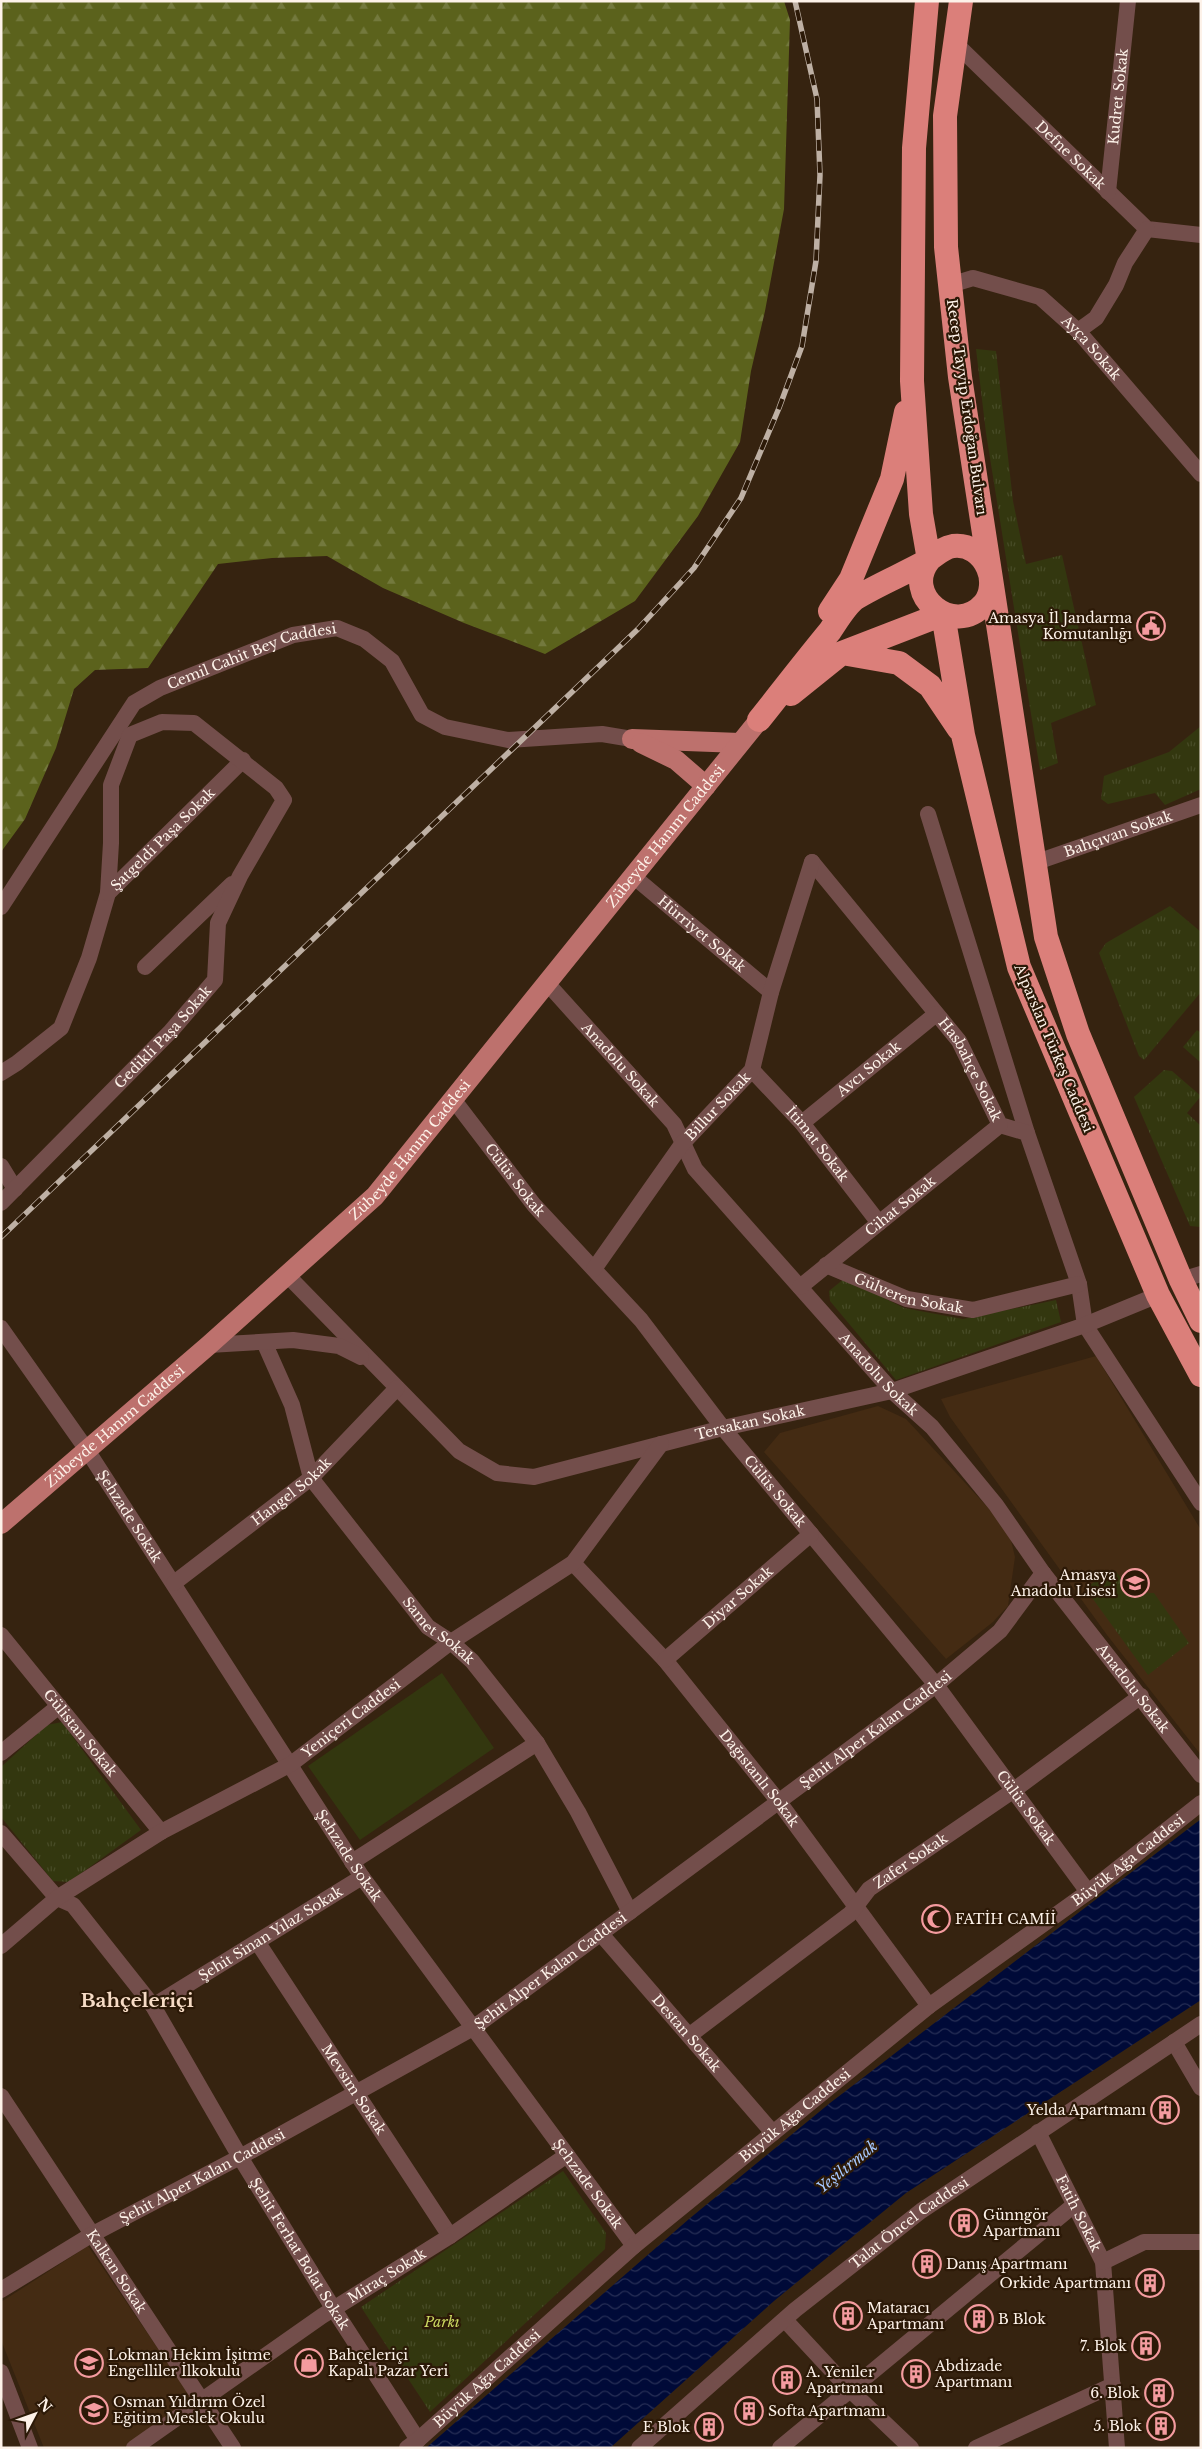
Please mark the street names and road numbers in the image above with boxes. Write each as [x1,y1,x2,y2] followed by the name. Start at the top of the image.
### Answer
[1104,47,1132,146] street label: Kudret Sokak
[1032,117,1110,193] street label: Defne Sokak
[943,298,991,517] street label: Recep Tayyip Erdoğan Bulvarı
[1057,311,1125,384] street label: Ayça Sokak
[164,619,338,693] street label: Cemil Cahit Bey Caddesi
[602,761,729,911] street label: Zübeyde Hanım Caddesi
[107,783,219,895] street label: Şatgeldi Paşa Sokak
[1062,807,1175,861] street label: Bahçıvan Sokak
[654,892,750,976] street label: Hürriyet Sokak
[1010,960,1098,1135] street label: Alparslan Türkeş Caddesi
[110,981,216,1092] street label: Gedikli Paşa Sokak
[934,1014,1006,1125] street label: Hasbahçe Sokak
[577,1018,664,1111] street label: Anadolu Sokak
[832,1037,905,1101] street label: Avcı Sokak
[681,1068,755,1144] street label: Billur Sokak
[345,1076,474,1224] street label: Zübeyde Hanım Caddesi
[782,1103,853,1186] street label: İtimat Sokak
[481,1140,549,1221] street label: Cülüs Sokak
[861,1172,940,1240] street label: Cihat Sokak
[851,1269,965,1317] street label: Gülveren Sokak
[835,1328,923,1420] street label: Anadolu Sokak
[41,1361,188,1491] street label: Zübeyde Hanım Caddesi
[693,1401,807,1444] street label: Tersakan Sokak
[740,1451,811,1531] street label: Cülüs Sokak
[248,1453,335,1529] street label: Hangel Sokak
[93,1466,166,1566] street label: Şehzade Sokak
[699,1562,777,1633] street label: Diyar Sokak
[399,1593,479,1668] street label: Samet Sokak
[1092,1639,1174,1737] street label: Anadolu Sokak
[796,1667,955,1792] street label: Şehit Alper Kalan Caddesi
[297,1675,404,1762] street label: Yeniçeri Caddesi
[40,1686,121,1780] street label: Gülistan Sokak
[715,1726,803,1831] street label: Dağıstanlı Sokak
[993,1767,1060,1849] street label: Cülüs Sokak
[312,1806,386,1905] street label: Şehzade Sokak
[1068,1810,1188,1910] street label: Büyük Ağa Caddesi
[870,1829,951,1892] street label: Zafer Sokak
[195,1882,346,1985] street label: Şehit Sinan Yılaz Sokak
[470,1908,630,2033] street label: Şehit Alper Kalan Caddesi
[648,1991,725,2076] street label: Destan Sokak
[318,2041,390,2138] street label: Mevsim Sokak
[735,2065,854,2166] street label: Büyük Ağa Caddesi
[116,2125,288,2228] street label: Şehit Alper Kalan Caddesi
[549,2135,627,2232] street label: Şehzade Sokak
[1052,2172,1106,2255] street label: Fatih Sokak
[846,2173,972,2273] street label: Talat Öncel Caddesi
[246,2174,354,2334] street label: Şehit Ferhat Bolat Sokak
[82,2226,151,2317] street label: Kalkan Sokak
[344,2244,430,2307] street label: Miraç Sokak
[429,2325,544,2431] street label: Büyük Ağa Caddesi

